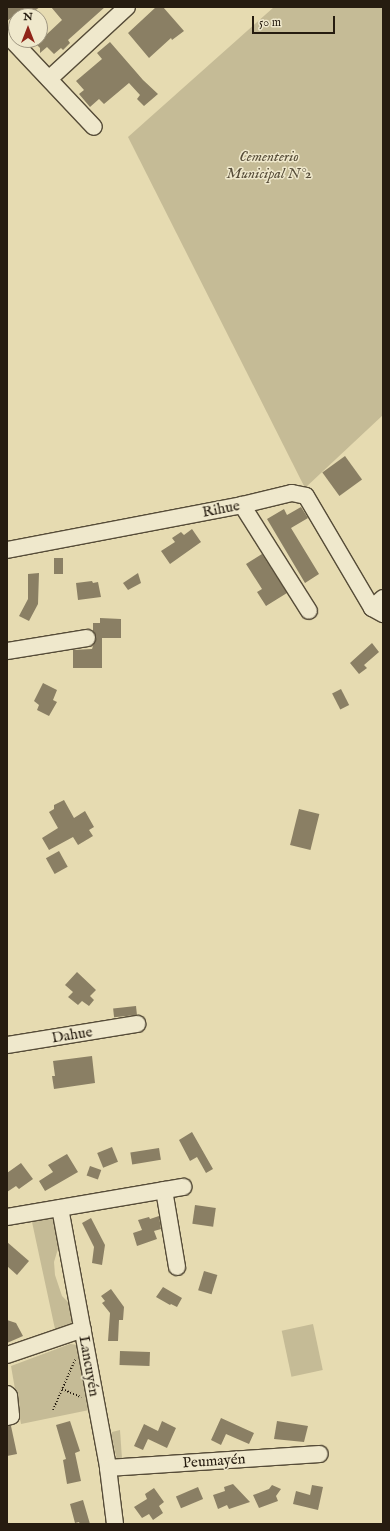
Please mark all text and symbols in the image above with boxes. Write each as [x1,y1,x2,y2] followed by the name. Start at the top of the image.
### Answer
[8,8,48,48] north arrow
[254,8,337,34] scale bar
[23,10,33,24] text: N
[259,15,281,30] text: 50 m
[226,147,312,182] park label: Cementerio Municipal N°2
[201,497,241,521] street label: Rihue
[50,1023,94,1047] street label: Dahue
[75,1334,103,1398] street label: Lancuyén
[182,1450,246,1472] street label: Peumayén

